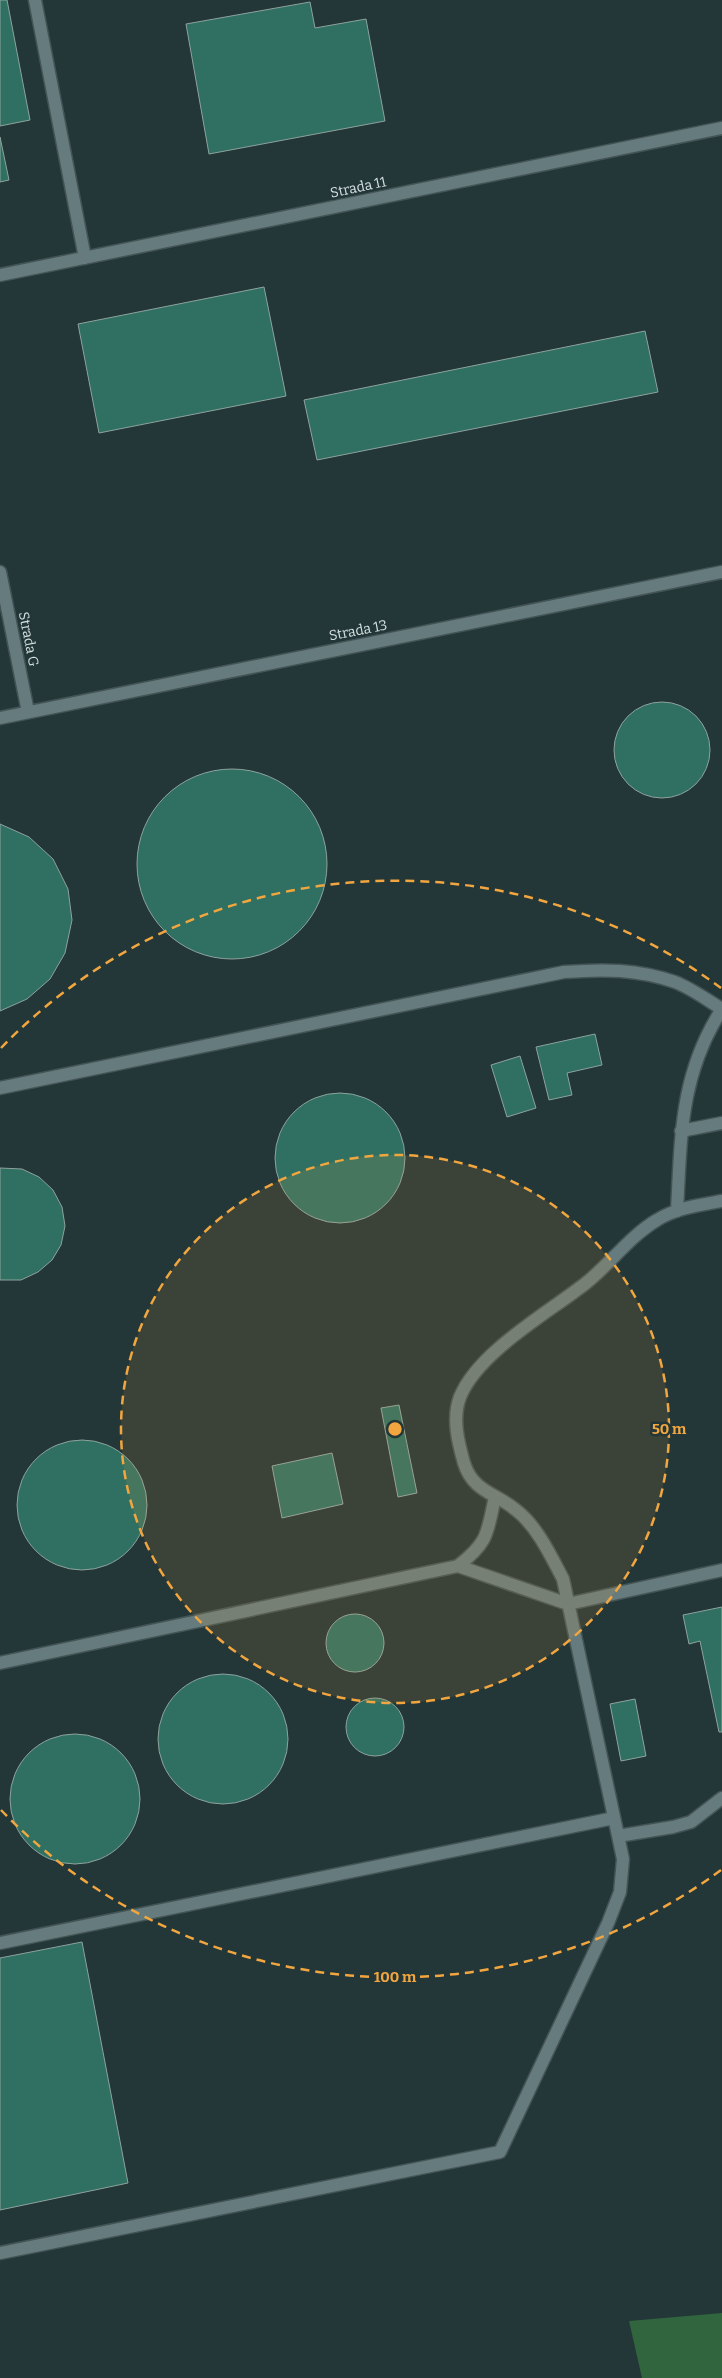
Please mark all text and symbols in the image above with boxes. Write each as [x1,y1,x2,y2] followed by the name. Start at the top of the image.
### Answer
[329,173,388,202] street label: Strada 11
[15,610,42,668] street label: Strada G
[328,617,389,644] street label: Strada 13
[386,1420,404,1438] centre of rings
[652,1420,687,1438] text: 50 m
[374,1968,417,1986] text: 100 m

